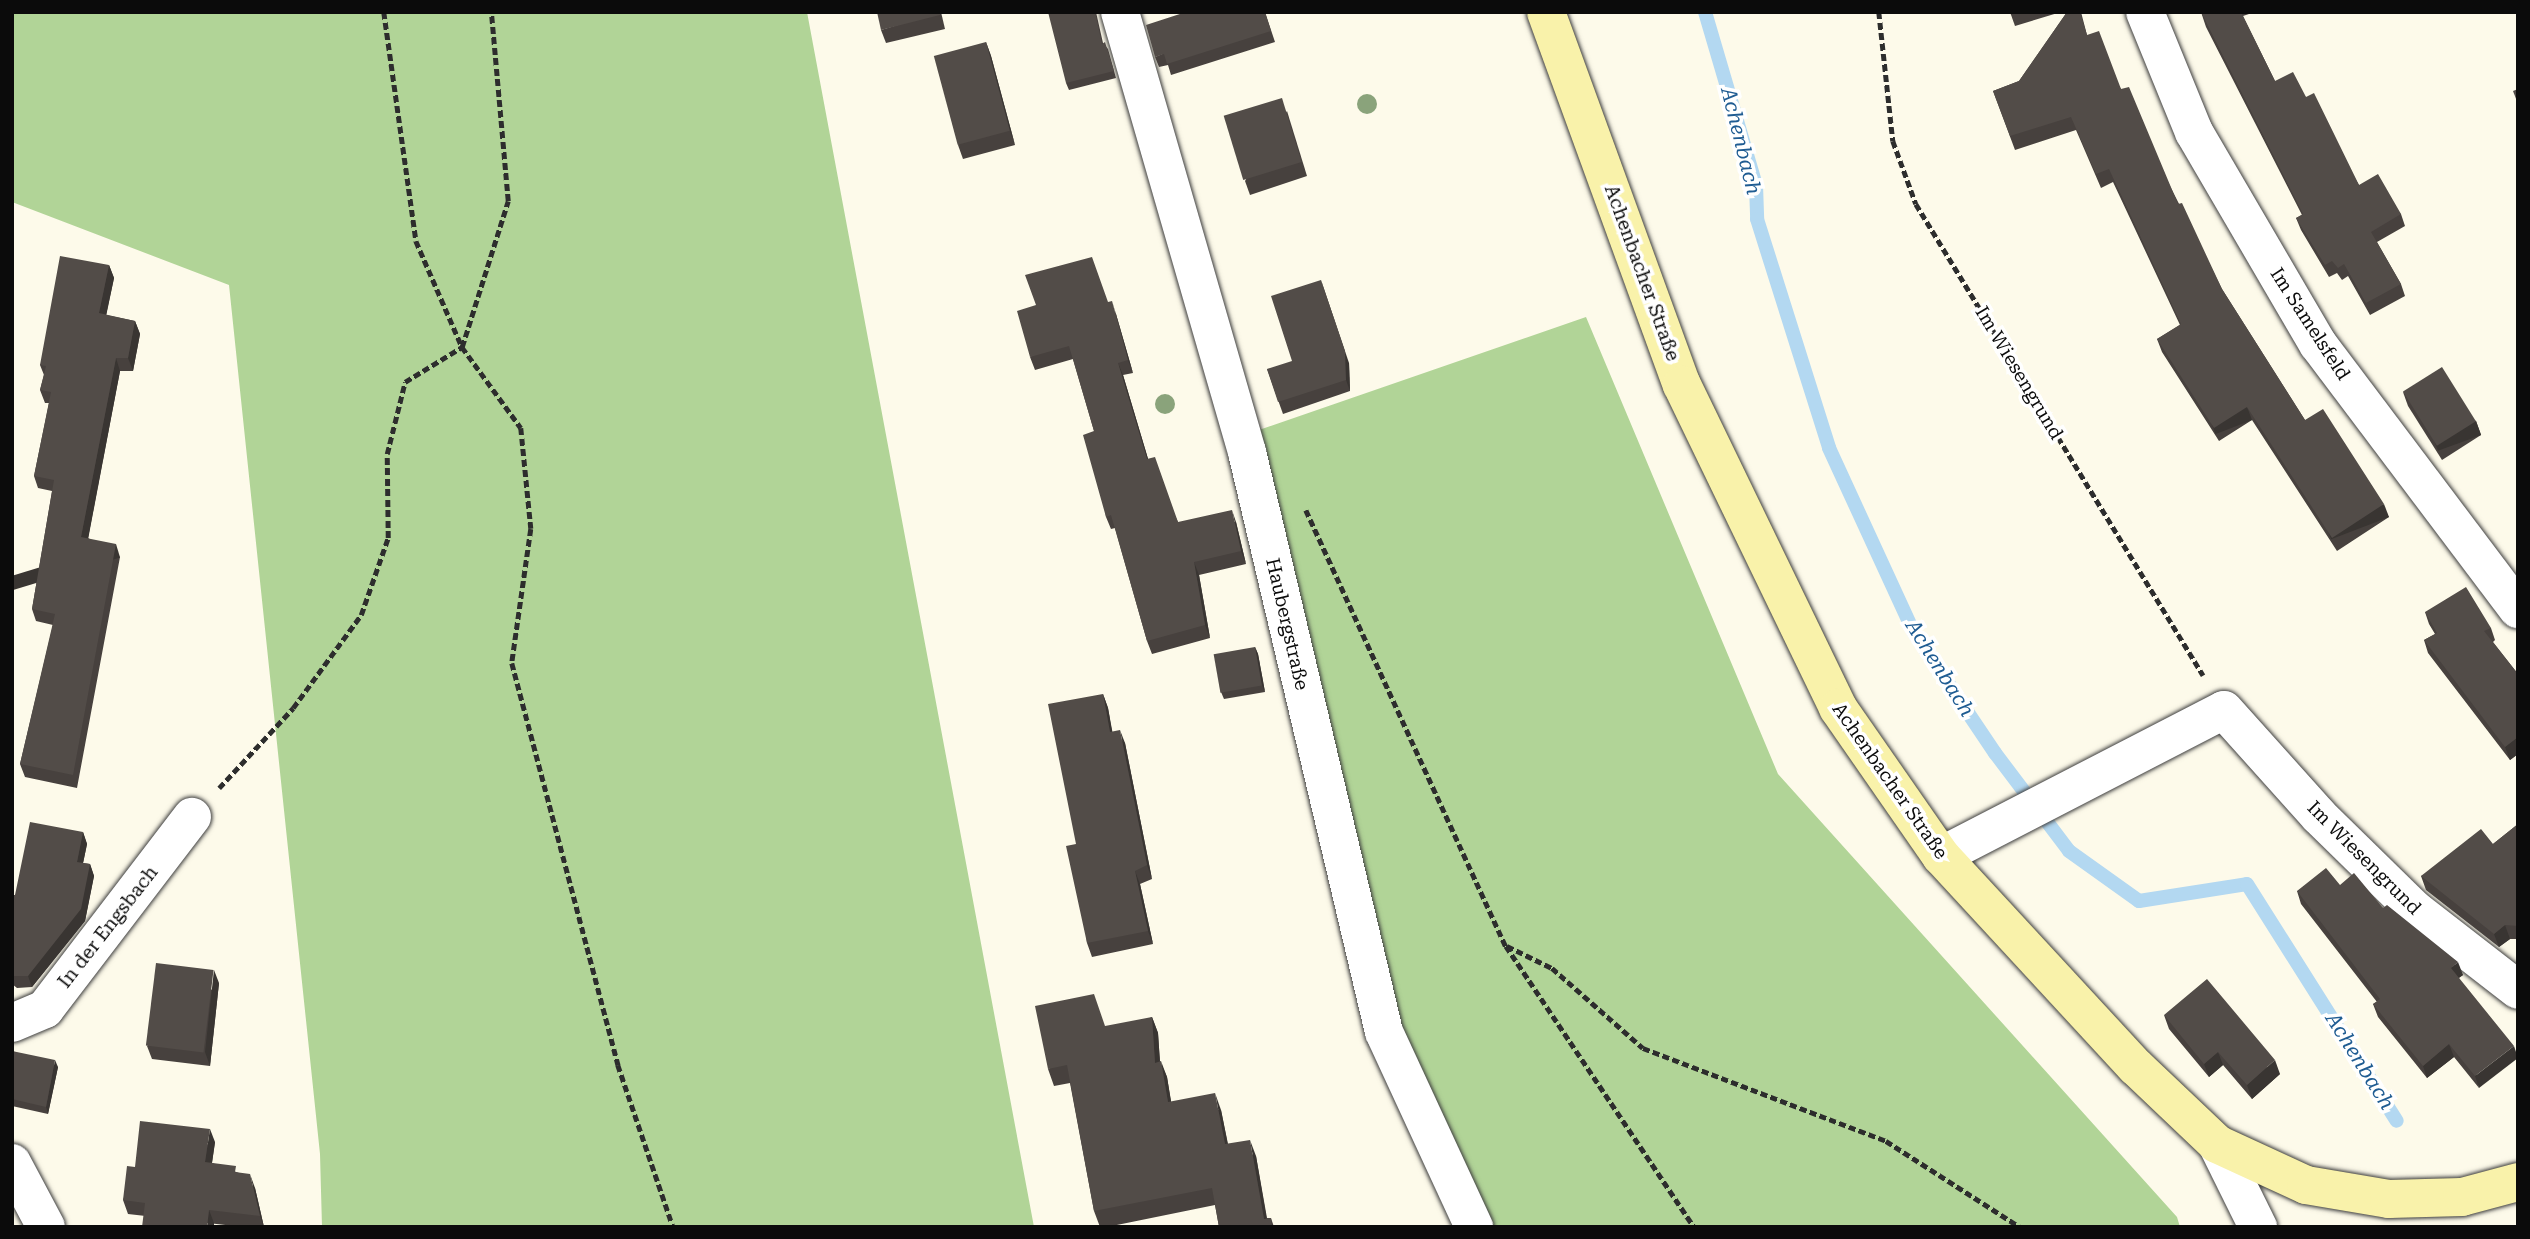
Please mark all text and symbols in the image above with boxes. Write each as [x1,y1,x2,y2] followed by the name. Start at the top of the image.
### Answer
[1715,85,1767,197] water label: Achenbach
[1600,182,1684,364] street label: Achenbacher Straße
[2265,264,2355,384] street label: Im Samelsfeld
[1970,302,2068,444] street label: Im Wiesengrund
[1261,556,1313,692] street label: Haubergstraße
[1900,615,1980,721] water label: Achenbach
[1827,698,1953,864] street label: Achenbacher Straße
[2302,796,2426,920] street label: Im Wiesengrund
[53,861,163,993] street label: In der Engsbach
[2320,1008,2400,1114] water label: Achenbach

